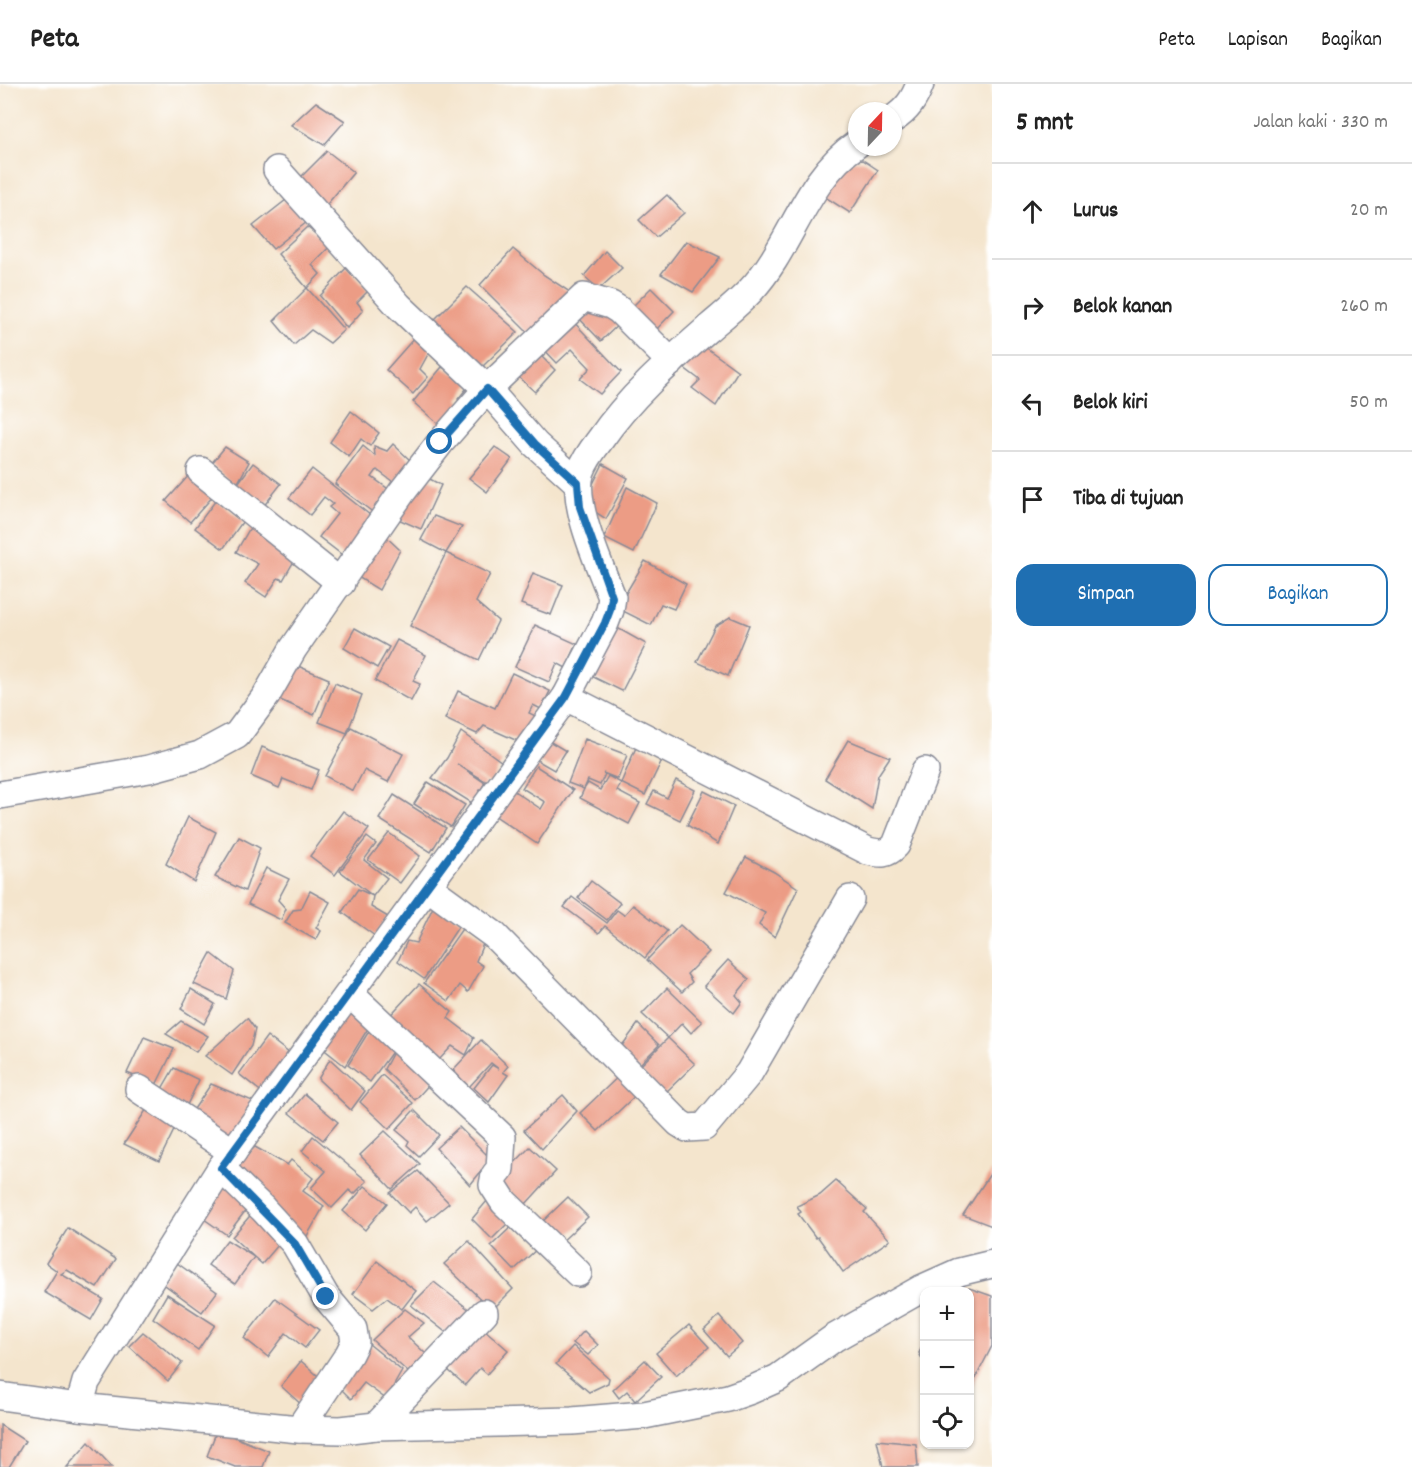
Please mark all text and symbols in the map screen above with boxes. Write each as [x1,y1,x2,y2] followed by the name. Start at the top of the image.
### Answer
[30,21,79,61] text: Peta
[1158,26,1195,56] text: Peta
[1228,26,1288,56] text: Lapisan
[1321,26,1382,56] text: Bagikan
[848,102,902,156] north arrow
[1016,105,1073,142] text: 5 mnt
[1253,109,1388,137] text: Jalan kaki · 330 m
[1016,195,1049,228] icon: ahead
[1073,196,1118,227] text: Lurus
[1350,197,1388,225] text: 20 m
[1016,291,1049,324] icon: right
[1073,292,1172,323] text: Belok kanan
[1340,293,1388,321] text: 260 m
[1016,387,1049,420] icon: left
[1073,388,1147,419] text: Belok kiri
[1350,389,1388,417] text: 50 m
[426,428,452,454] route start
[1016,483,1049,516] icon: arrive
[1073,484,1183,515] text: Tiba di tujuan
[1016,564,1196,626] button: Simpan
[1208,564,1388,626] button: Bagikan
[312,1283,338,1309] route end
[920,1287,974,1449] map controls
[920,1287,974,1341] button: +
[920,1341,974,1395] button: −
[920,1395,974,1449] button: locate

